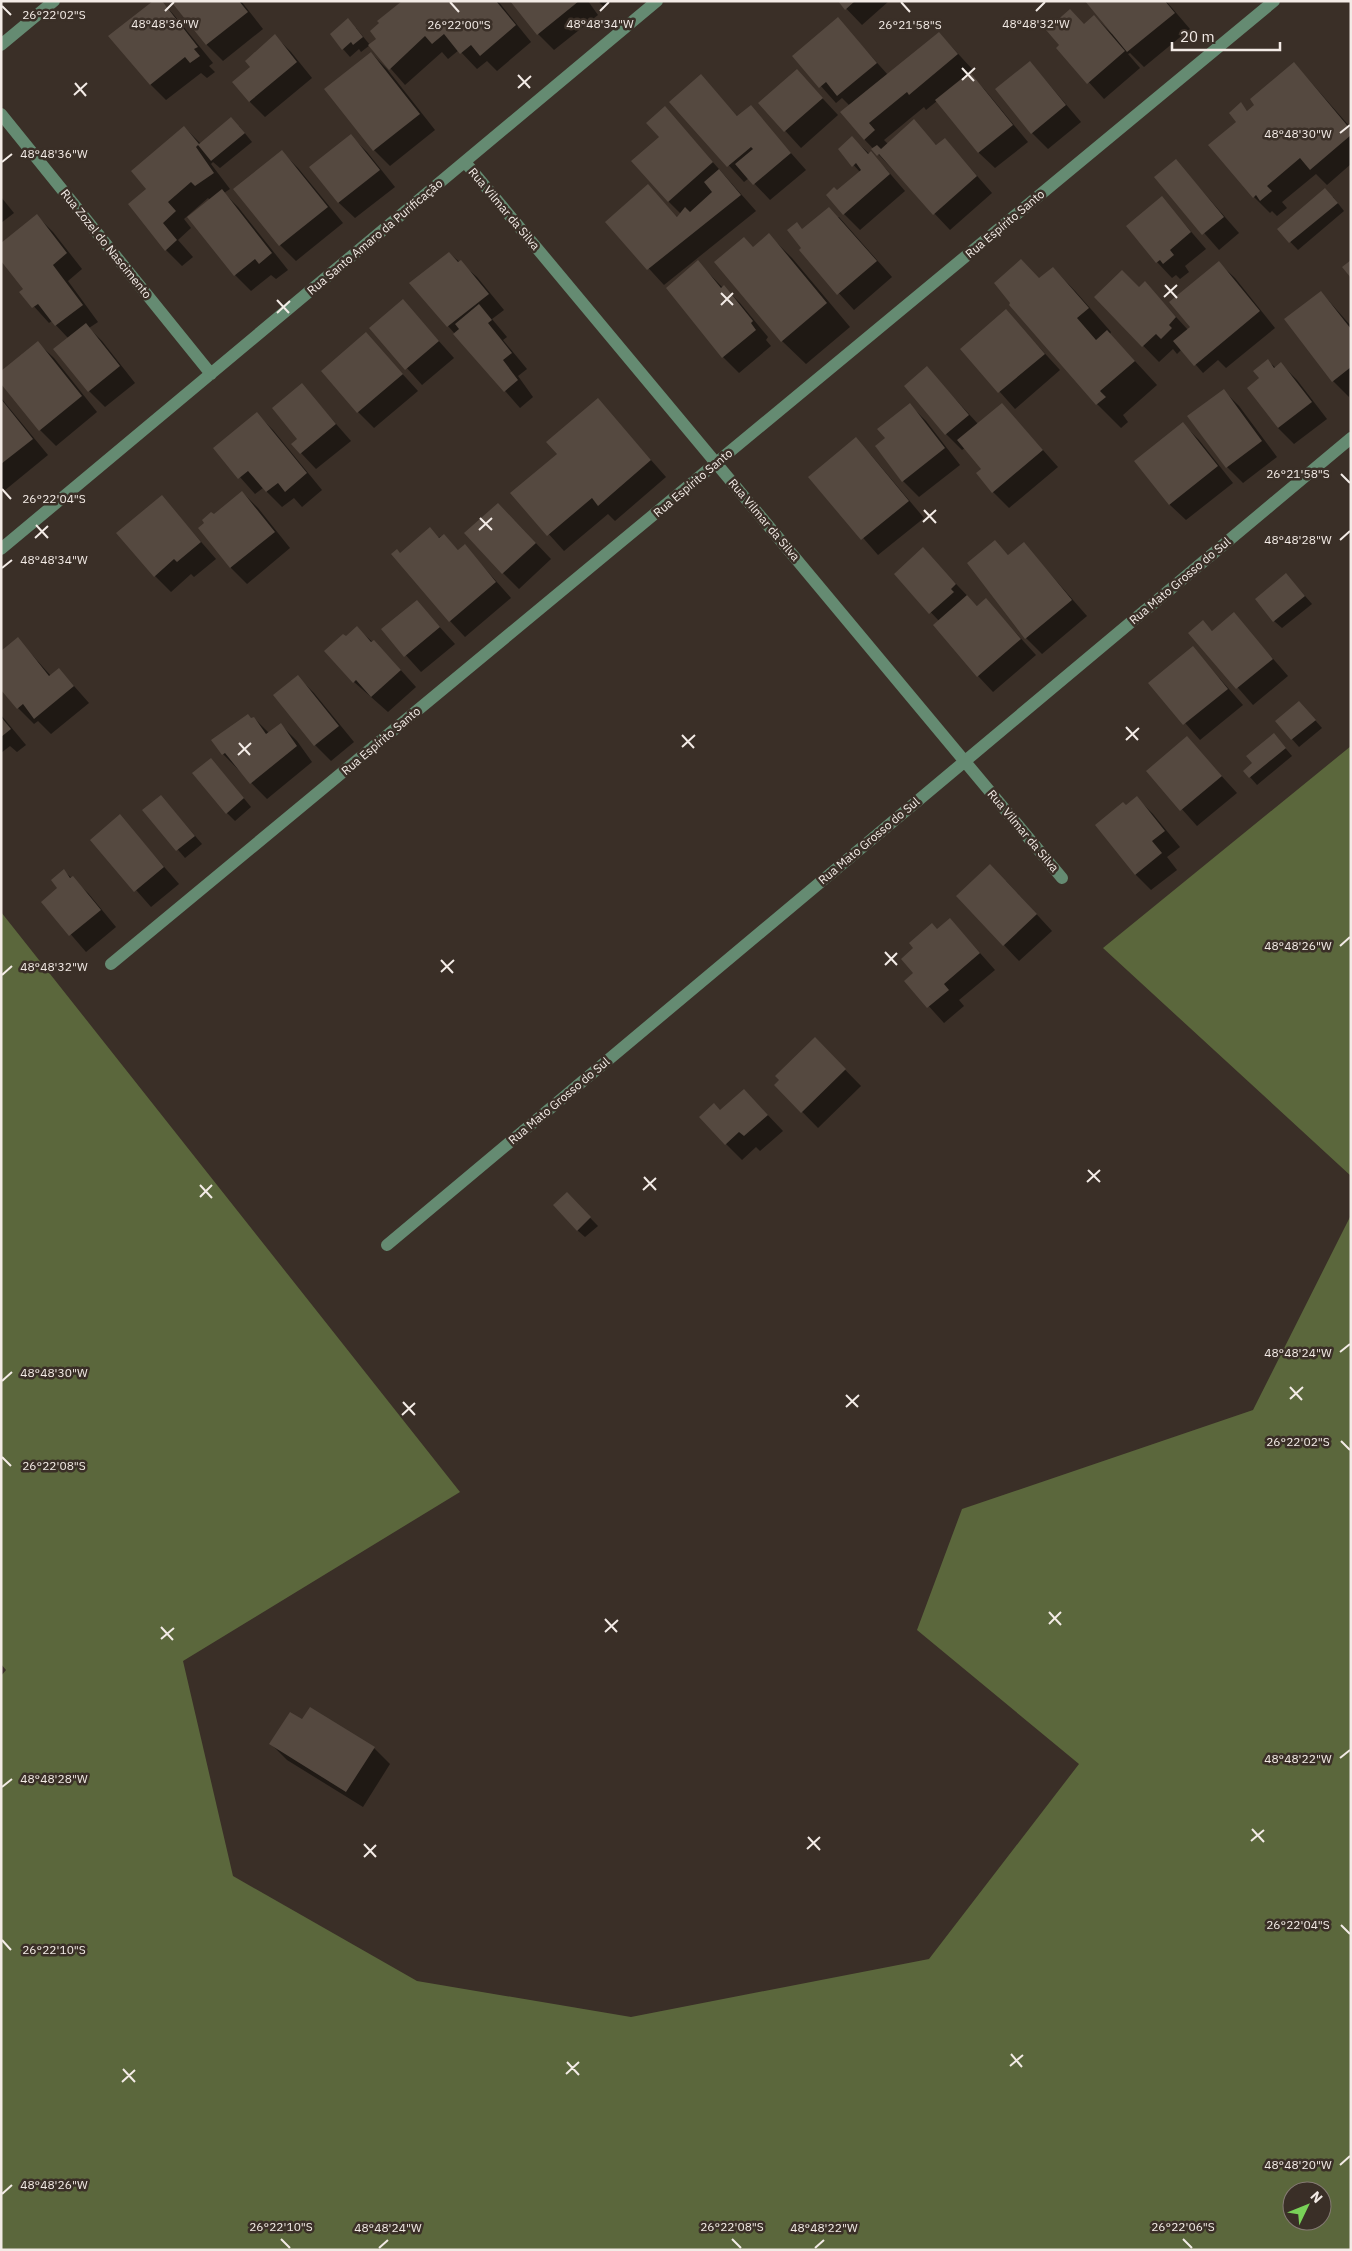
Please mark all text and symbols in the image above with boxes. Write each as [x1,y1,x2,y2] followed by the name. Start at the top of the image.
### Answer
[22,7,86,22] text: 26°22'02"S
[131,16,199,31] text: 48°48'36"W
[566,16,634,31] text: 48°48'34"W
[1002,16,1070,31] text: 48°48'32"W
[427,17,491,32] text: 26°22'00"S
[878,17,942,32] text: 26°21'58"S
[1172,20,1280,52] scale bar
[1180,27,1215,46] text: 20 m
[1264,126,1332,141] text: 48°48'30"W
[20,146,88,161] text: 48°48'36"W
[466,164,544,253] street label: Rua Vilmar da Silva
[304,175,446,298] street label: Rua Santo Amaro da Purificação
[58,186,155,302] street label: Rua Zozel do Nascimento
[962,186,1048,261] street label: Rua Espírito Santo
[650,445,736,520] street label: Rua Espírito Santo
[1266,466,1330,481] text: 26°21'58"S
[726,475,804,564] street label: Rua Vilmar da Silva
[22,491,86,506] text: 26°22'04"S
[1264,532,1332,547] text: 48°48'28"W
[1126,534,1233,627] street label: Rua Mato Grosso do Sul
[20,552,88,567] text: 48°48'34"W
[338,703,424,778] street label: Rua Espírito Santo
[985,786,1063,875] street label: Rua Vilmar da Silva
[815,794,922,887] street label: Rua Mato Grosso do Sul
[1264,938,1332,953] text: 48°48'26"W
[20,959,88,974] text: 48°48'32"W
[505,1054,612,1147] street label: Rua Mato Grosso do Sul
[1264,1345,1332,1360] text: 48°48'24"W
[20,1365,88,1380] text: 48°48'30"W
[1266,1434,1330,1449] text: 26°22'02"S
[22,1458,86,1473] text: 26°22'08"S
[1264,1751,1332,1766] text: 48°48'22"W
[20,1771,88,1786] text: 48°48'28"W
[1266,1917,1330,1932] text: 26°22'04"S
[22,1942,86,1957] text: 26°22'10"S
[1264,2157,1332,2172] text: 48°48'20"W
[20,2177,88,2192] text: 48°48'26"W
[1282,2181,1332,2231] north arrow
[1306,2187,1327,2207] text: N
[249,2219,313,2234] text: 26°22'10"S
[700,2219,764,2234] text: 26°22'08"S
[1151,2219,1215,2234] text: 26°22'06"S
[354,2220,422,2235] text: 48°48'24"W
[790,2220,858,2235] text: 48°48'22"W

